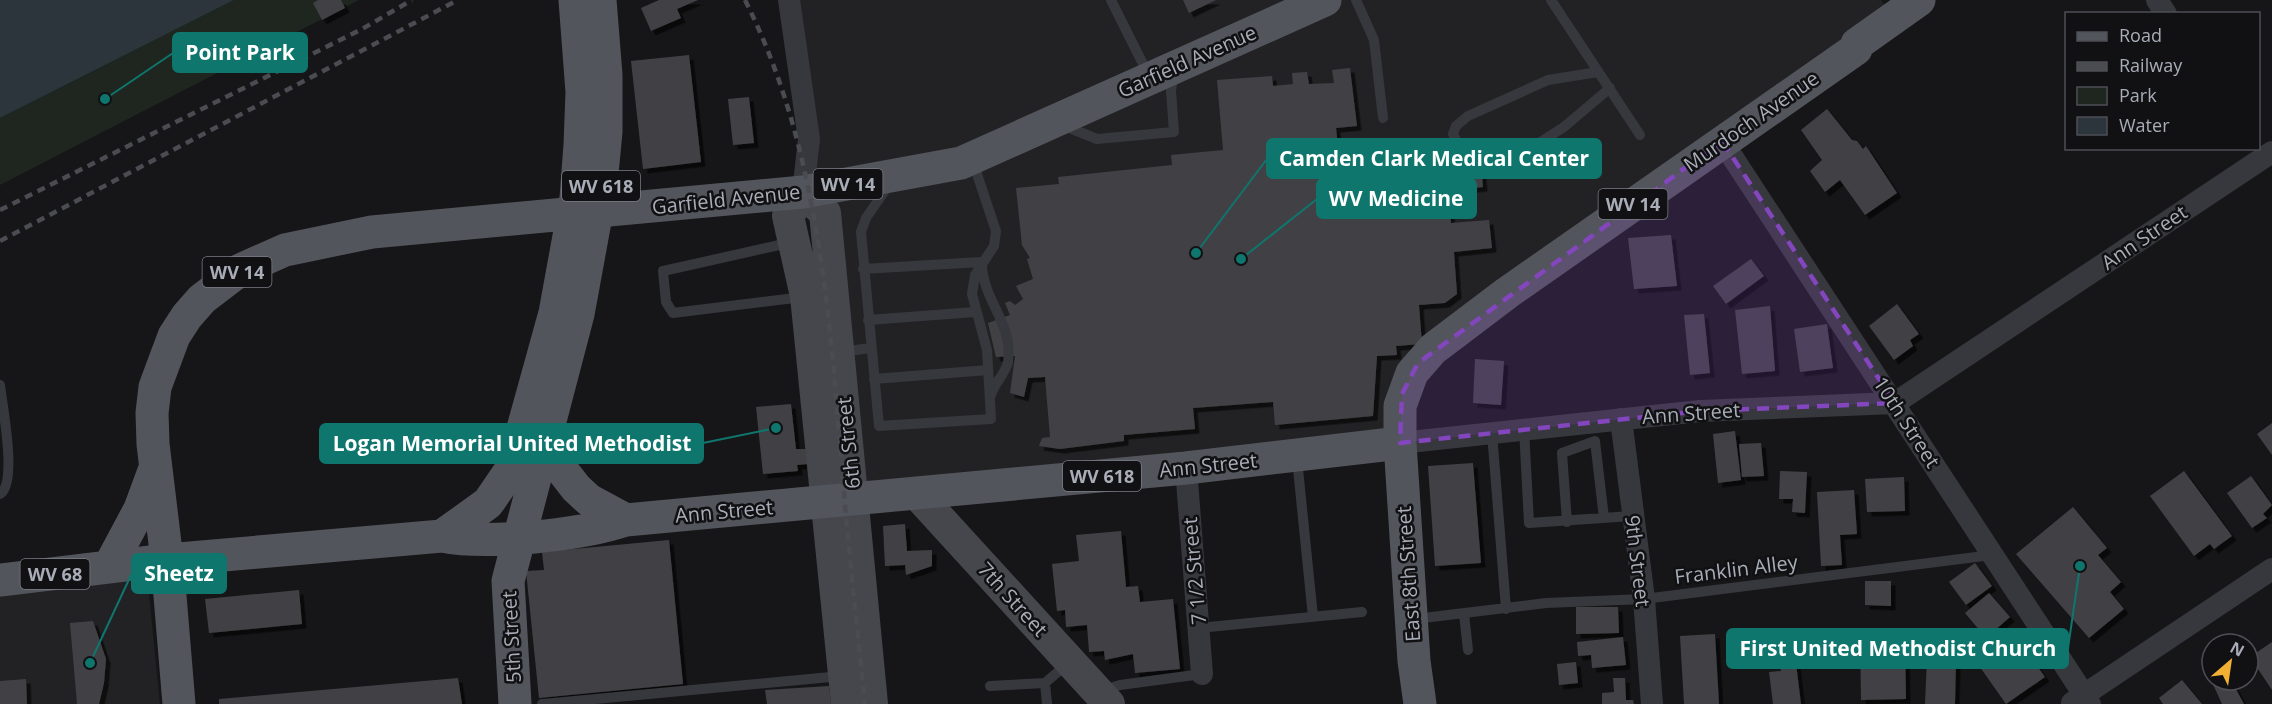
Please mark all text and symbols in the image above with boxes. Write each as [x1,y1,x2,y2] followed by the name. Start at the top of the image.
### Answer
[2065,12,2260,150] legend
[1113,18,1261,104] street label: Garfield Avenue
[2119,23,2162,47] text: Road
[173,33,307,72] callout: Point Park
[185,38,296,66] text: Point Park
[2119,53,2183,77] text: Railway
[1678,64,1824,178] street label: Murdoch Avenue
[2119,83,2157,107] text: Park
[2119,113,2170,137] text: Water
[1267,139,1601,178] callout: Camden Clark Medical Center
[1279,144,1589,172] text: Camden Clark Medical Center
[814,169,882,199] road number: WV 14
[562,171,640,201] road number: WV 618
[651,178,801,220] street label: Garfield Avenue
[1317,179,1476,218] callout: WV Medicine
[1329,184,1463,212] text: WV Medicine
[1598,189,1668,219] road number: WV 14
[2096,198,2192,276] street label: Ann Street
[202,257,272,287] road number: WV 14
[1868,371,1946,473] street label: 10th Street
[830,396,866,490] street label: 6th Street
[1641,396,1741,430] street label: Ann Street
[320,424,703,463] callout: Logan Memorial United Methodist
[333,429,691,457] text: Logan Memorial United Methodist
[1158,446,1258,484] street label: Ann Street
[1063,461,1141,491] road number: WV 618
[674,493,774,529] street label: Ann Street
[1390,505,1426,643] street label: East 8th Street
[1619,514,1657,608] street label: 9th Street
[1176,516,1212,626] street label: 7 1/2 Street
[1673,548,1800,590] street label: Franklin Alley
[132,554,226,593] callout: Sheetz
[972,556,1054,642] street label: 7th Street
[20,559,90,589] road number: WV 68
[144,559,214,587] text: Sheetz
[495,590,527,684] street label: 5th Street
[1727,629,2068,668] callout: First United Methodist Church
[2200,632,2260,692] north arrow
[1740,634,2056,662] text: First United Methodist Church
[2226,636,2248,662] text: N

